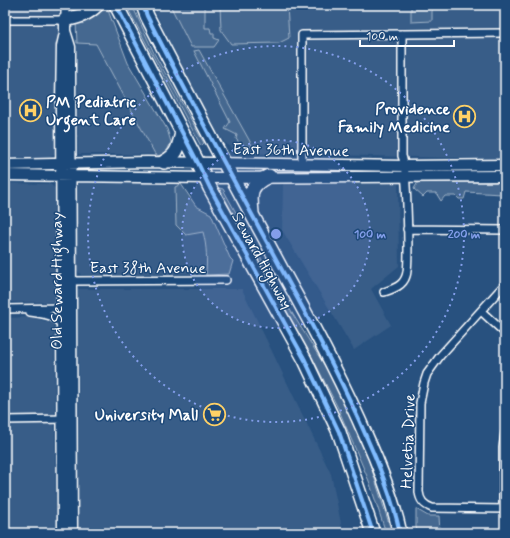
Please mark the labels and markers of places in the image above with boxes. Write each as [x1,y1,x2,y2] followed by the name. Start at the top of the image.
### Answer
[46,92,137,133] place label: PM Pediatric Urgent Care
[18,97,44,123] hospital icon: PM Pediatric Urgent Care
[338,99,450,138] place label: Providence Family Medicine
[452,104,478,130] hospital icon: Providence Family Medicine
[269,227,283,241] centre of rings
[201,401,227,427] supermarket icon: University Mall
[95,405,198,426] place label: University Mall

